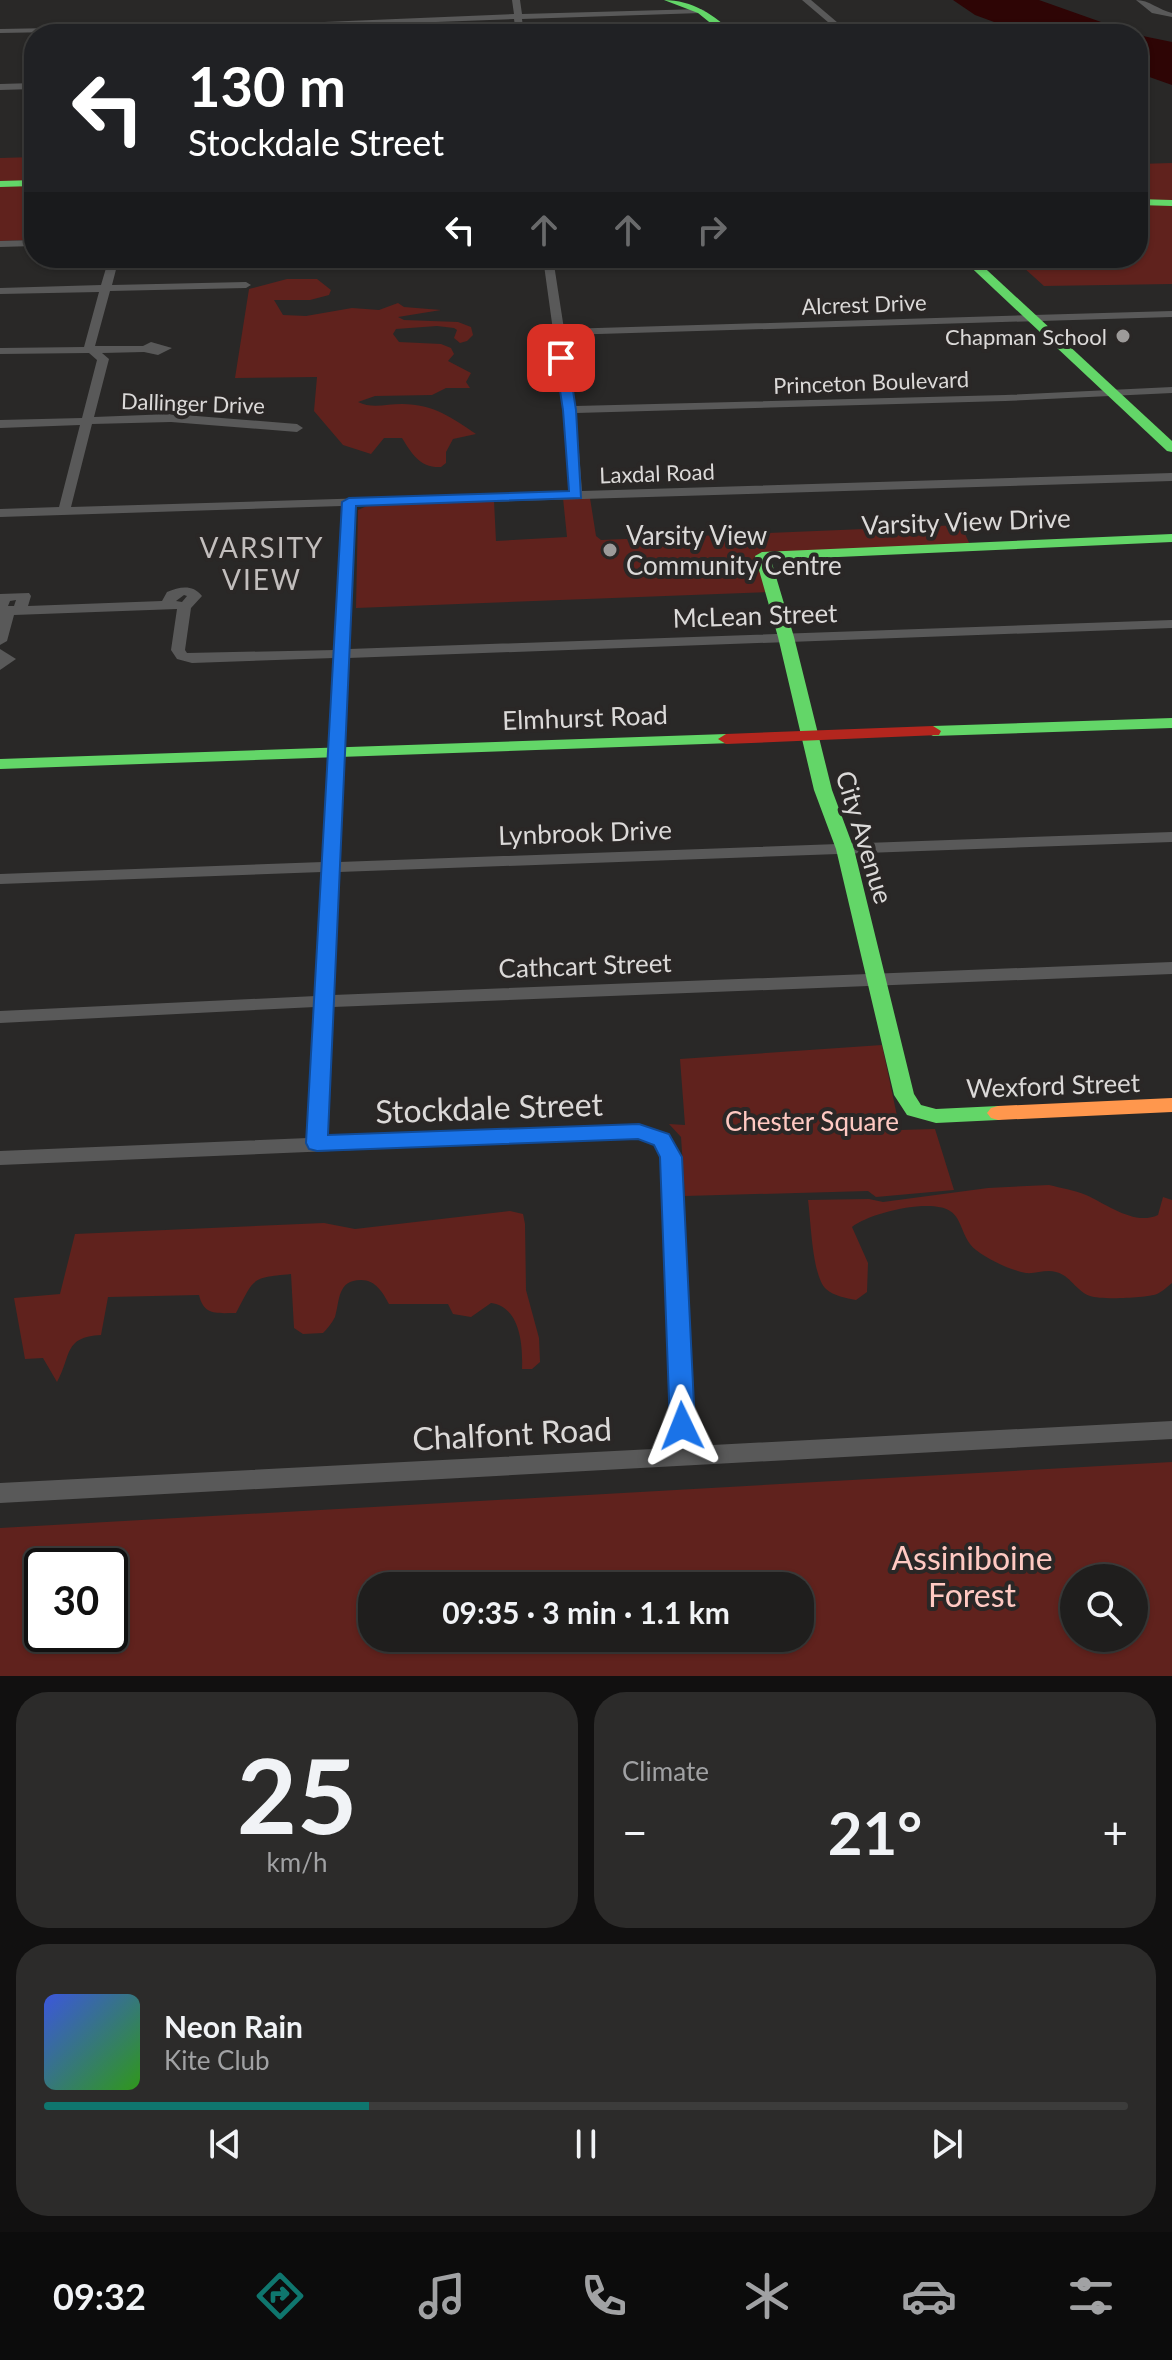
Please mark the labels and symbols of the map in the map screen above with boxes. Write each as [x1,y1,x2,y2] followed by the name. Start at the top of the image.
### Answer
[801,288,927,320] street label: Alcrest Drive
[945,323,1107,350] place label: Chapman School
[527,324,595,392] pin
[1114,327,1132,345] marker: Chapman School
[773,365,969,399] street label: Princeton Boulevard
[121,387,265,419] street label: Dallinger Drive
[599,457,715,489] street label: Laxdal Road
[861,501,1071,541] street label: Varsity View Drive
[626,519,842,581] place label: Varsity View Community Centre
[200,530,324,596] district label: VARSITY VIEW
[601,541,619,559] marker: Varsity View Community Centre
[672,596,839,634] street label: McLean Street
[502,698,668,736] street label: Elmhurst Road
[830,767,900,907] street label: City Avenue
[498,813,672,851] street label: Lynbrook Drive
[498,946,673,984] street label: Cathcart Street
[965,1066,1141,1104] street label: Wexford Street
[375,1084,604,1130] street label: Stockdale Street
[725,1105,899,1137] park label: Chester Square
[640,1384,724,1468] position arrow
[411,1408,613,1458] street label: Chalfont Road
[891,1538,1053,1614] park label: Assiniboine Forest
[24,1548,128,1652] speed limit sign: 30

